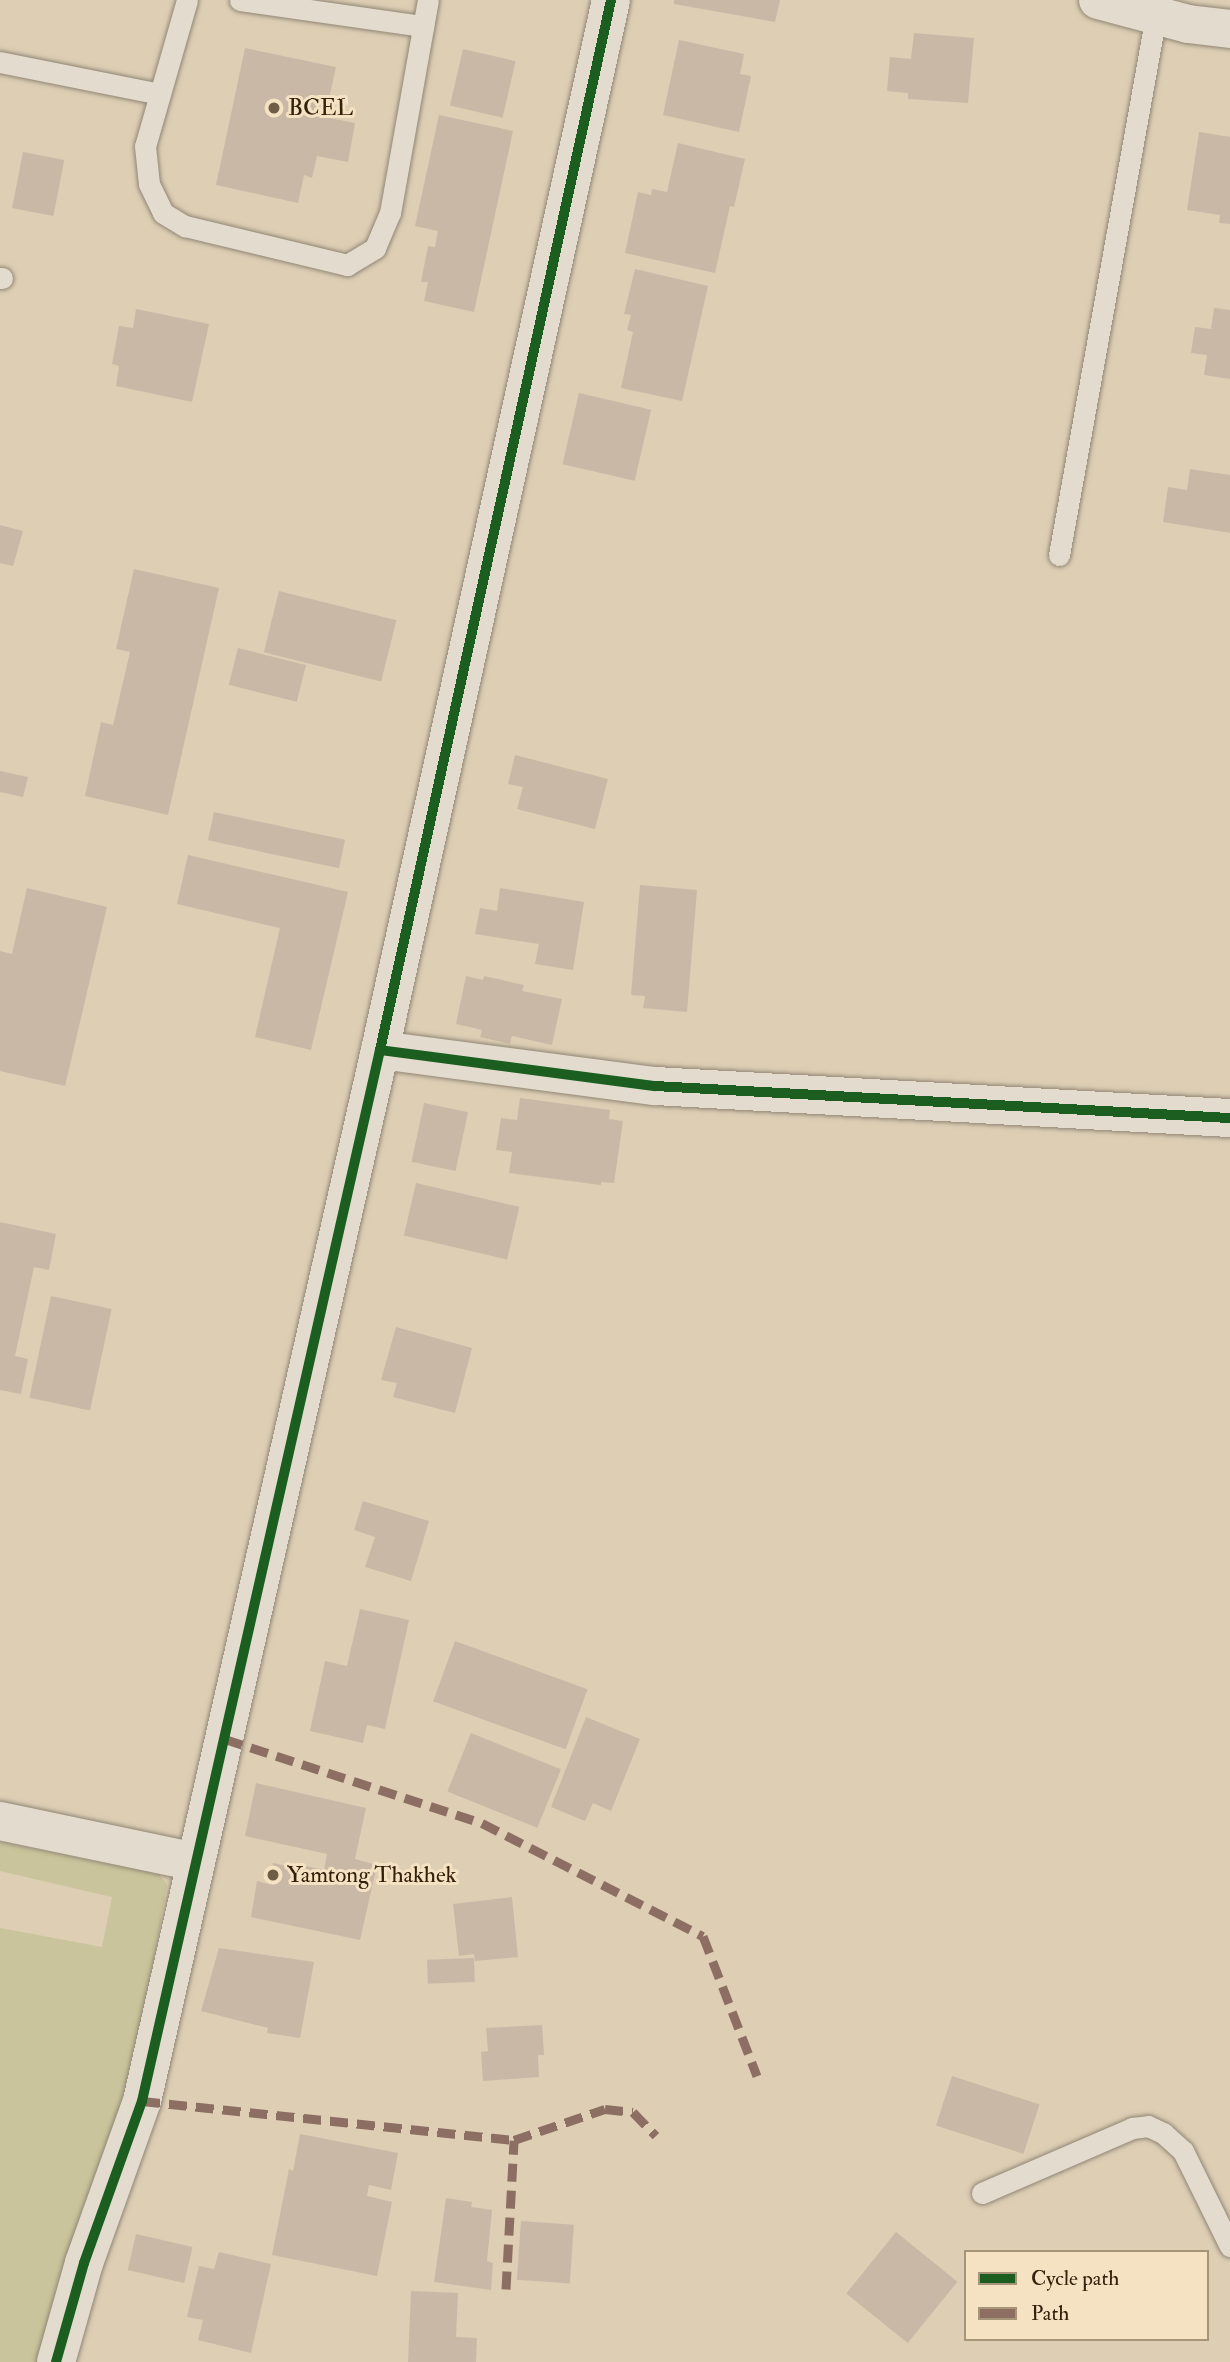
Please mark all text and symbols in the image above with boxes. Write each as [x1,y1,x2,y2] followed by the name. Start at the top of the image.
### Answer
[288,94,353,122] place label: BCEL
[266,100,282,116] marker: BCEL
[287,1861,457,1889] place label: Yamtong Thakhek
[265,1867,281,1883] marker: Yamtong Thakhek
[964,2250,1209,2341] legend
[1031,2265,1119,2292] text: Cycle path
[1031,2300,1069,2327] text: Path

